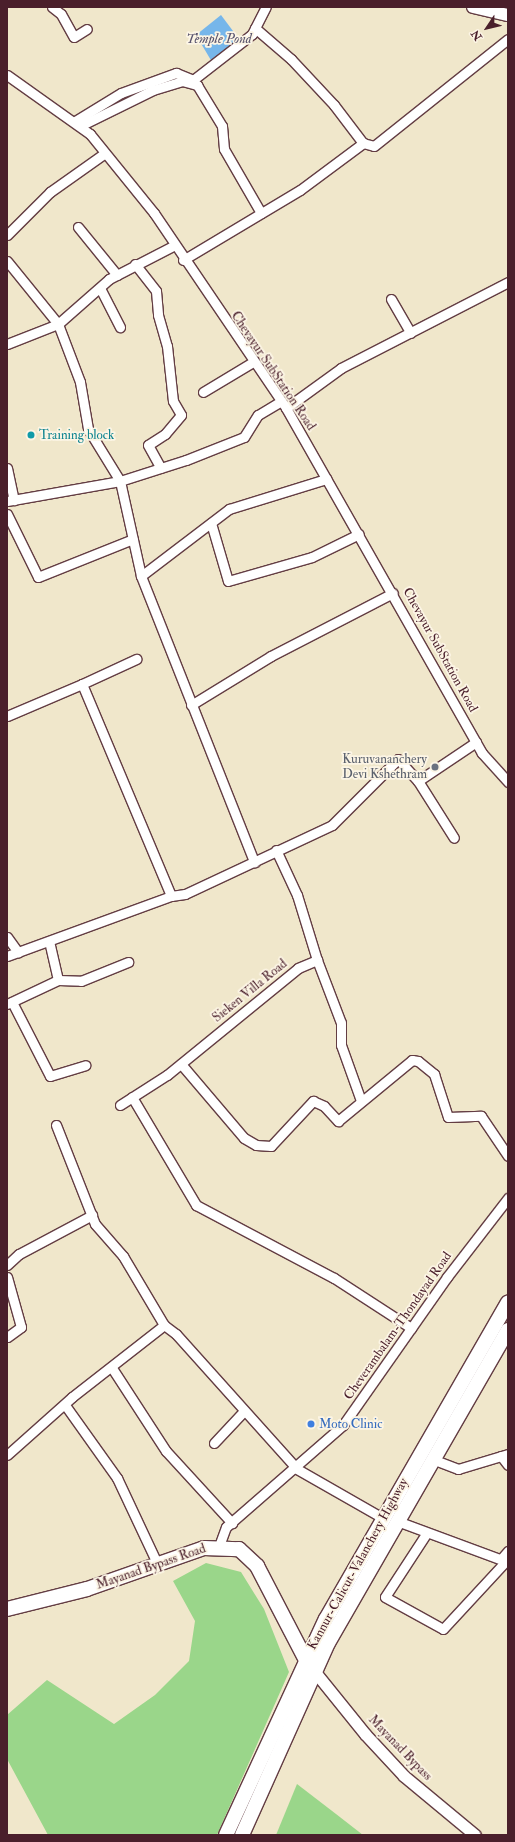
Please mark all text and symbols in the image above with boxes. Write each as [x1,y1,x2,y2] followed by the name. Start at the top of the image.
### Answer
[467,8,507,48] north arrow
[469,27,485,43] text: N
[186,31,252,47] water label: Temple Pond
[227,309,319,433] street label: Chevayur SubStation Road
[39,427,114,443] place label: Training block
[26,430,36,440] marker: Training block
[399,585,481,715] street label: Chevayur SubStation Road
[342,752,427,783] place label: Kuruvananchery Devi Kshethram
[430,762,440,772] marker: Kuruvananchery Devi Kshethram
[210,956,290,1026] street label: Sieken Villa Road
[341,1249,455,1403] street label: Cheverambalam-Thondayad Road
[319,1416,382,1432] place label: Moto Clinic
[306,1419,316,1429] marker: Moto Clinic
[304,1476,412,1652] street label: Kannur-Calicut-Valanchery Highway
[94,1541,208,1593] street label: Mayanad Bypass Road
[365,1712,435,1784] street label: Mayanad Bypass

